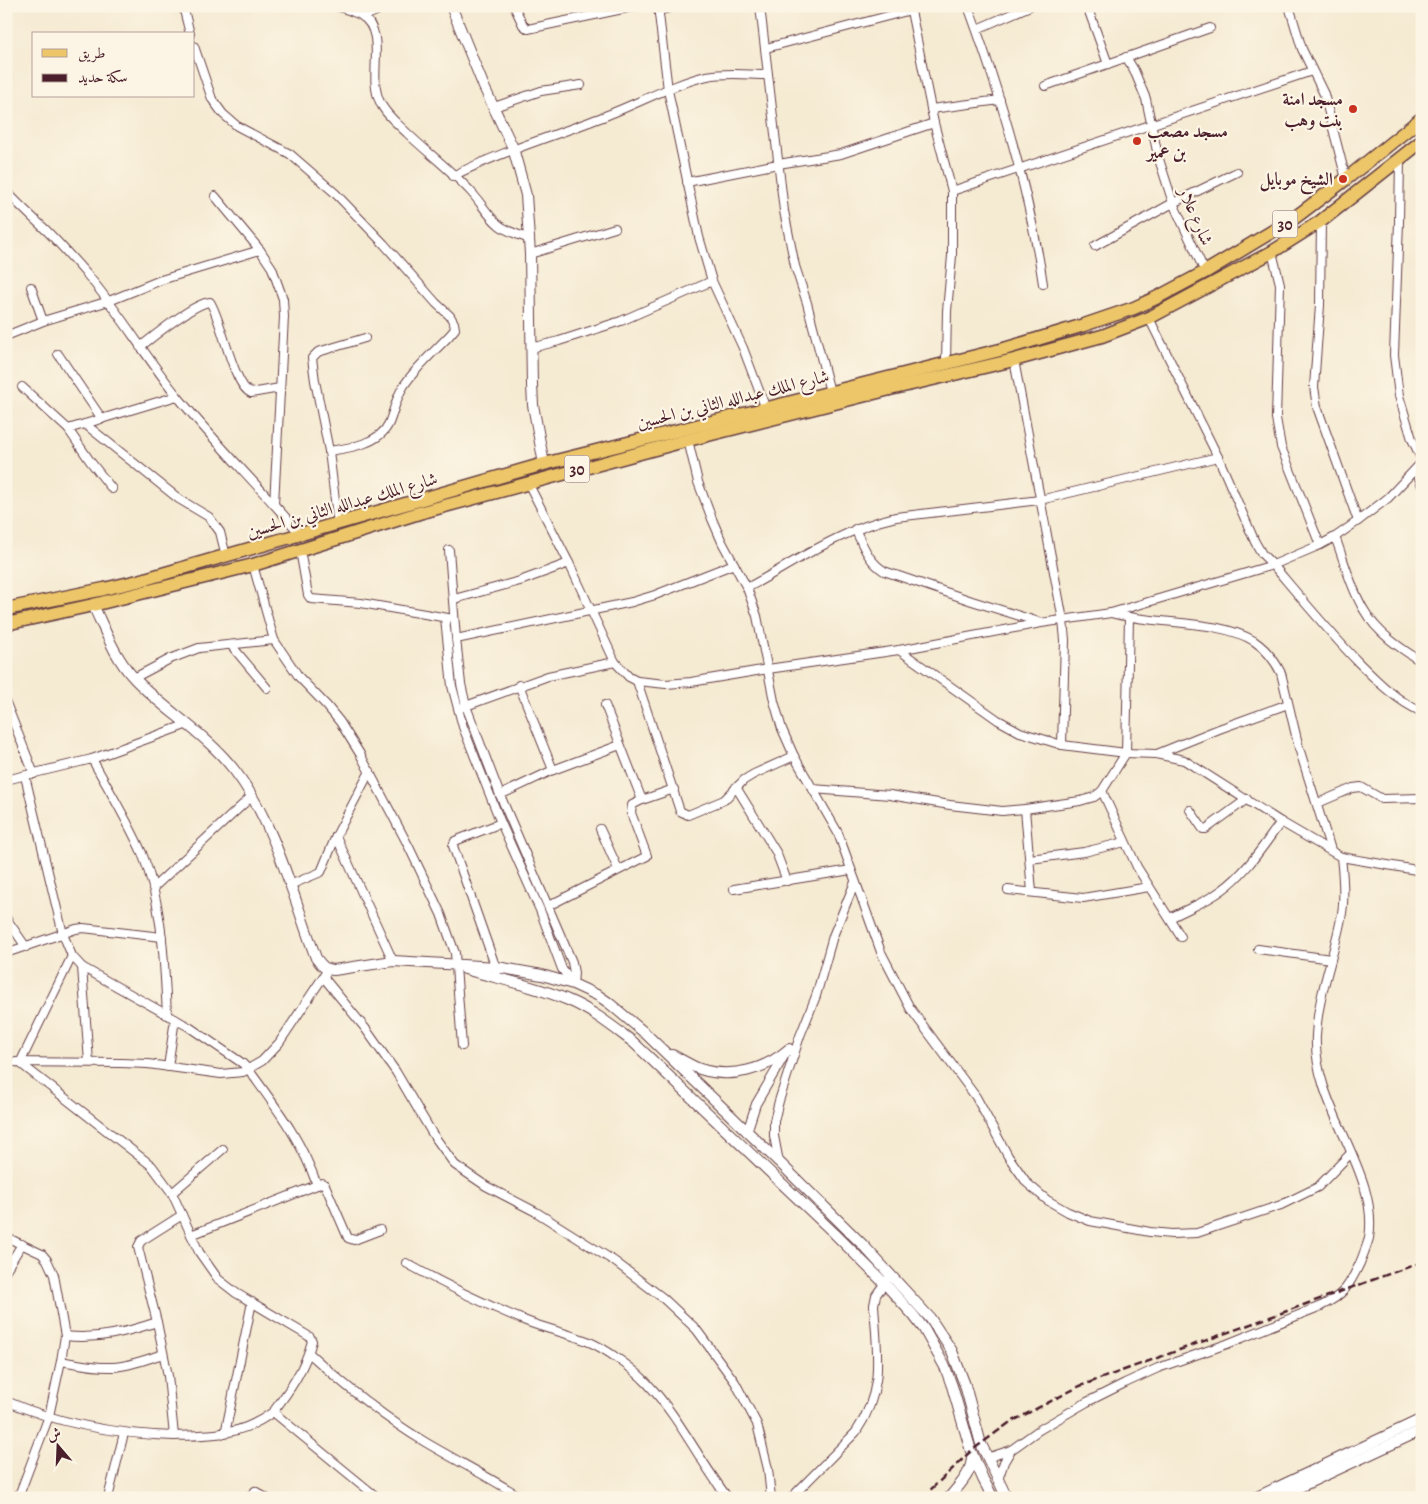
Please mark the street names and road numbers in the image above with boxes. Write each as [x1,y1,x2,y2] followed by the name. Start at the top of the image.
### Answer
[1169,181,1219,250] street label: شارع علار
[1272,210,1298,238] road number: 30
[634,363,832,437] street label: شارع الملك عبدالله الثاني بن الحسين
[564,456,590,482] road number: 30
[244,466,441,547] street label: شارع الملك عبدالله الثاني بن الحسين

